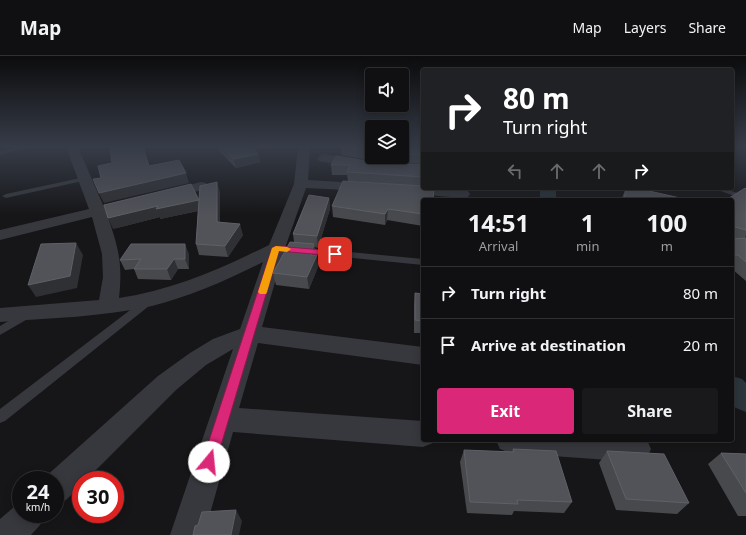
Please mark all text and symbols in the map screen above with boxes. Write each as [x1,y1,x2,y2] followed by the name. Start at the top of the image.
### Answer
[20,15,61,41] text: Map
[573,18,602,37] text: Map
[624,18,666,37] text: Layers
[688,18,726,37] text: Share
[365,68,409,164] map controls
[365,68,409,112] button: sound
[503,79,570,117] text: 80 m
[437,84,489,136] icon: right
[503,115,587,139] text: Turn right
[365,120,409,164] button: layers
[504,160,526,182] icon: left
[546,160,568,182] icon: ahead
[588,160,610,182] icon: ahead
[630,160,652,182] icon: right
[468,206,529,239] text: 14:51
[581,206,595,239] text: 1
[646,206,687,239] text: 100
[318,237,352,271] pin
[479,237,518,255] text: Arrival
[576,237,599,255] text: min
[661,237,673,255] text: m
[324,243,346,265] icon: arrive
[437,282,459,304] icon: right
[471,283,546,303] text: Turn right
[683,283,718,303] text: 80 m
[437,334,459,356] icon: arrive
[471,335,626,355] text: Arrive at destination
[683,335,718,355] text: 20 m
[437,388,574,434] button: Exit
[582,388,718,434] button: Share
[188,441,230,483] position arrow
[72,471,124,523] speed limit sign: 30
[27,478,49,505] text: 24
[26,500,50,514] text: km/h

